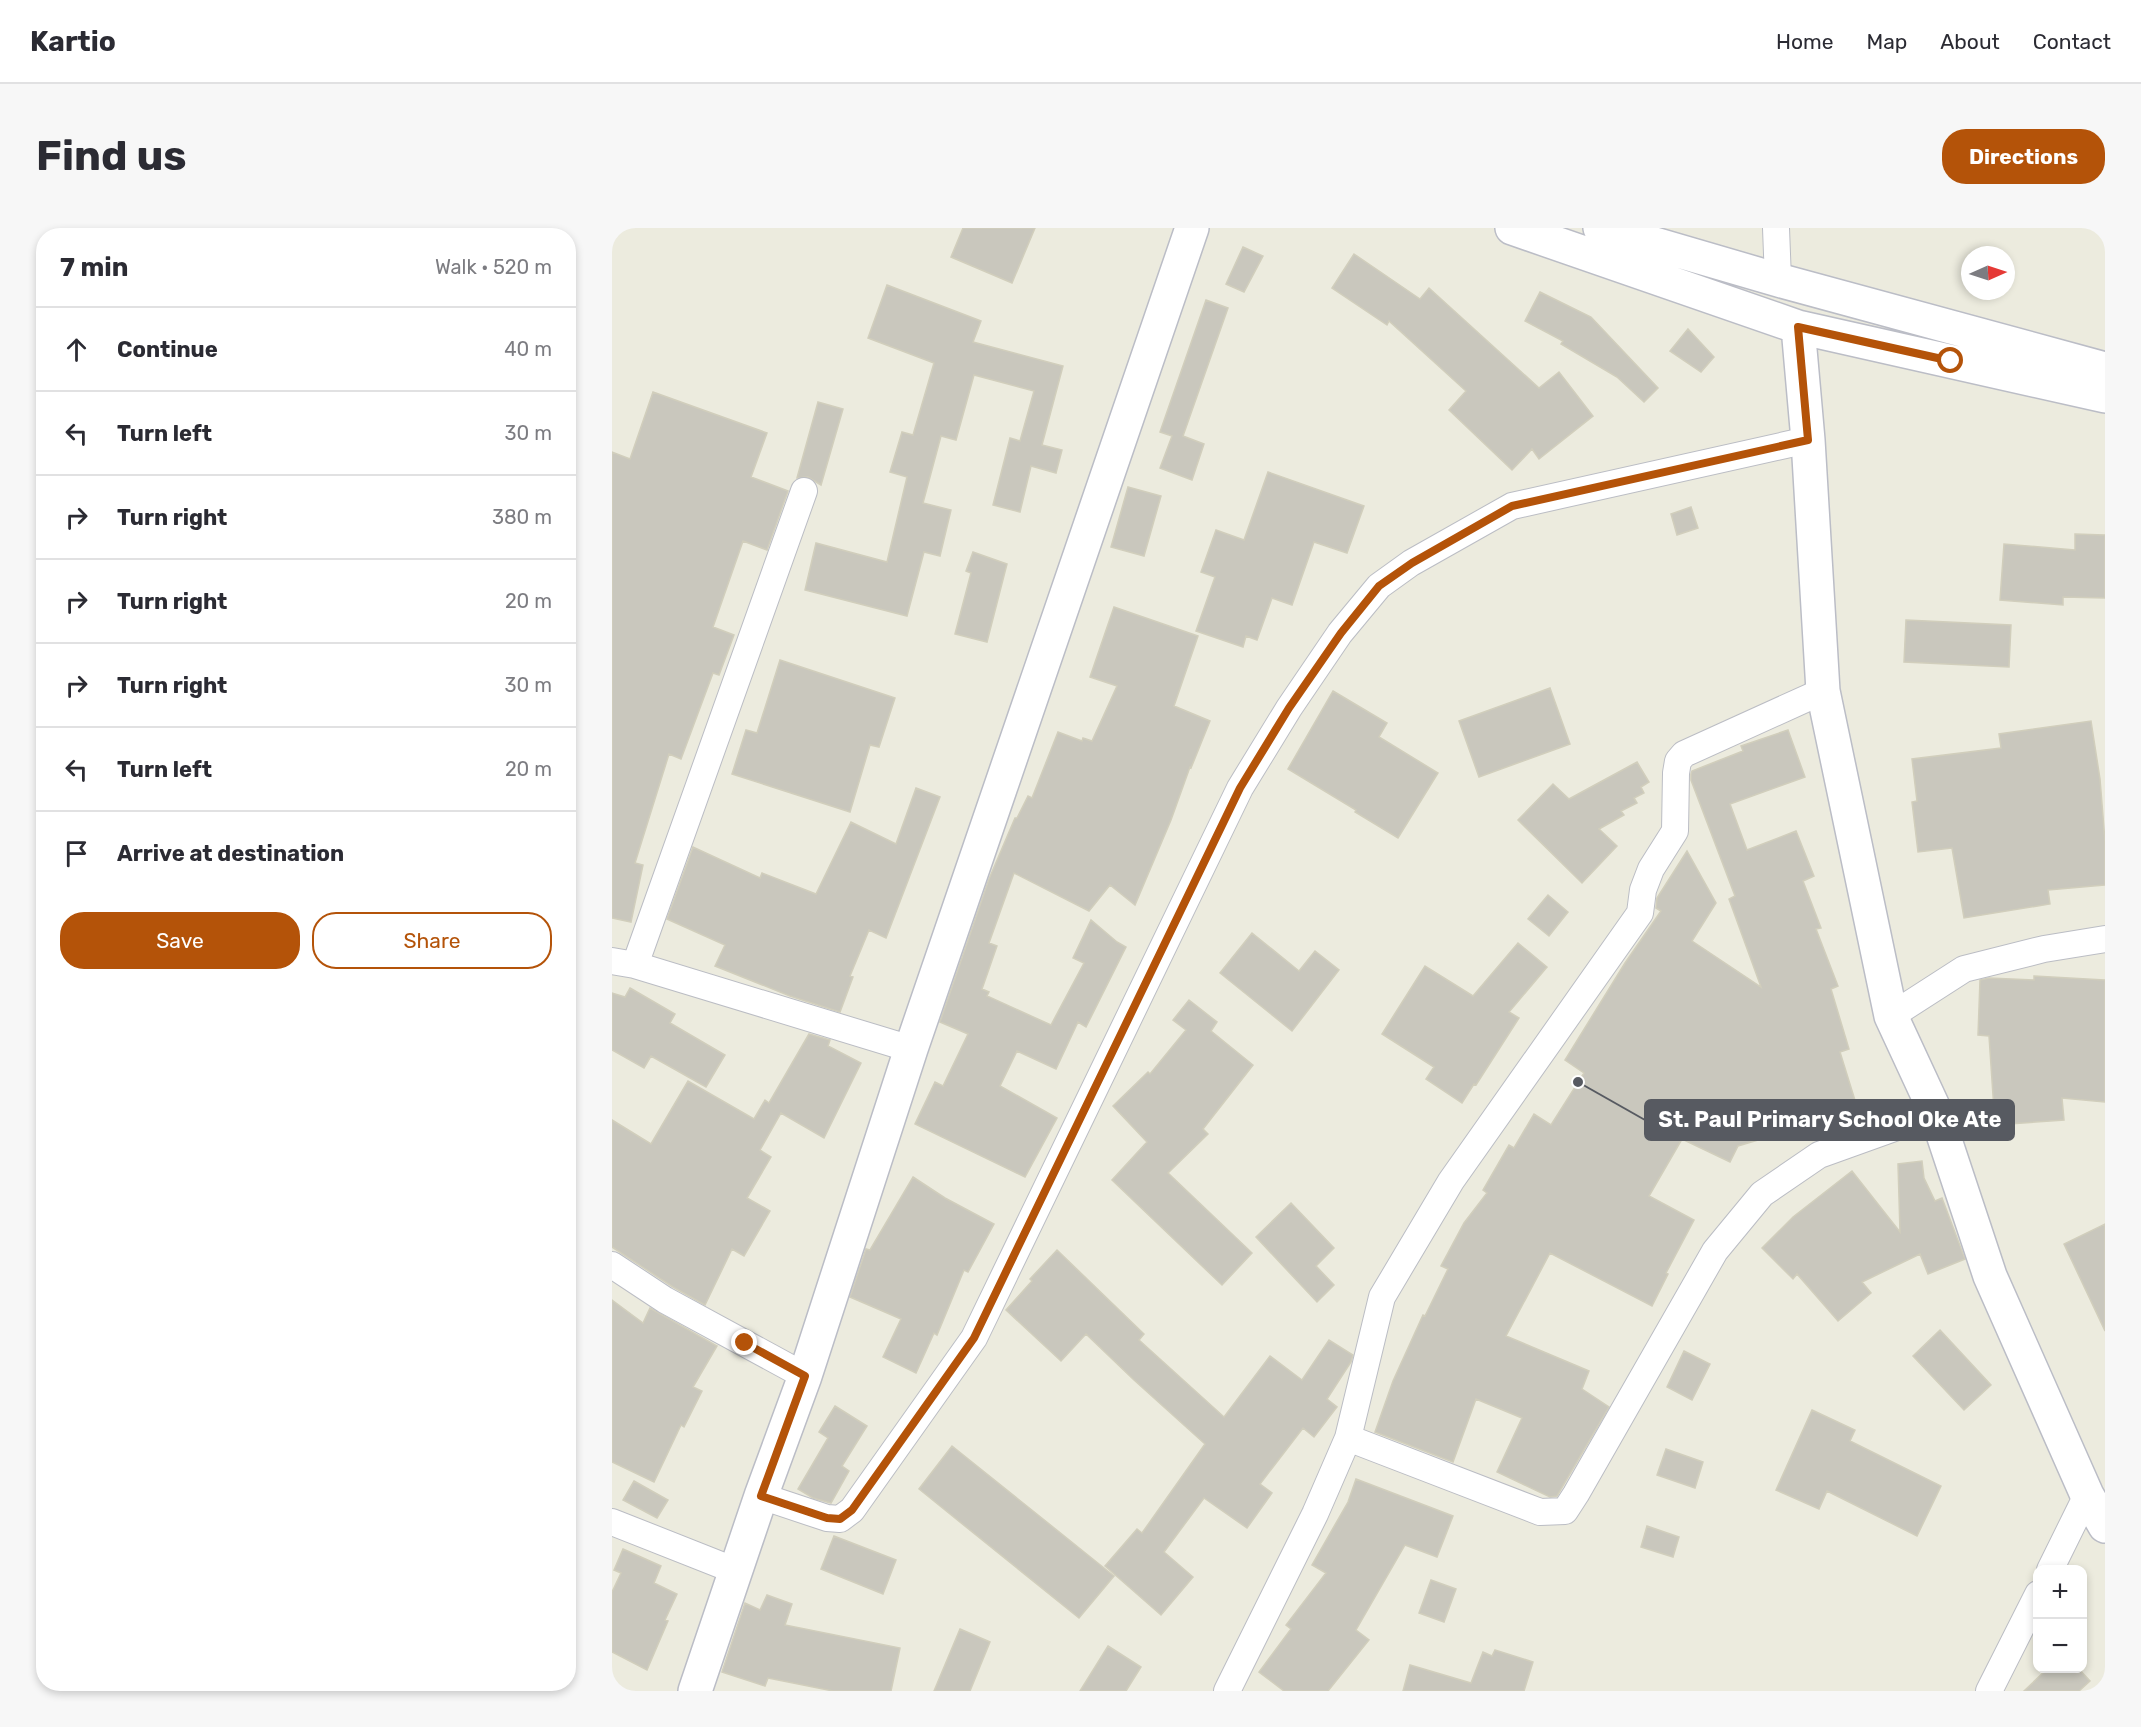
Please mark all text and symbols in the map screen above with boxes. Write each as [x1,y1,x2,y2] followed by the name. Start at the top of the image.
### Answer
[30,25,116,58] text: Kartio
[1776,29,1833,54] text: Home
[1866,29,1907,54] text: Map
[1940,29,2000,54] text: About
[2033,29,2111,54] text: Contact
[1942,129,2105,184] button: Directions
[36,131,187,181] text: Find us
[1961,246,2015,300] north arrow
[60,252,128,283] text: 7 min
[435,255,552,279] text: Walk · 520 m
[60,333,93,366] icon: ahead
[117,336,218,363] text: Continue
[504,337,552,361] text: 40 m
[1937,347,1963,373] route start
[60,417,93,450] icon: left
[117,420,212,447] text: Turn left
[505,421,552,445] text: 30 m
[60,501,93,534] icon: right
[117,504,227,531] text: Turn right
[492,505,552,529] text: 380 m
[60,585,93,618] icon: right
[117,588,227,615] text: Turn right
[505,589,552,613] text: 20 m
[60,669,93,702] icon: right
[117,672,227,699] text: Turn right
[505,673,552,697] text: 30 m
[60,753,93,786] icon: left
[117,756,212,783] text: Turn left
[505,757,552,781] text: 20 m
[60,837,93,870] icon: arrive
[117,840,344,867] text: Arrive at destination
[60,912,300,969] button: Save
[312,912,552,969] button: Share
[1645,1100,2014,1140] callout: St. Paul Primary School Oke Ate
[1658,1106,2002,1133] text: St. Paul Primary School Oke Ate
[731,1329,757,1355] route end
[2033,1565,2087,1673] map controls
[2033,1565,2087,1619] button: +
[2033,1619,2087,1673] button: −

